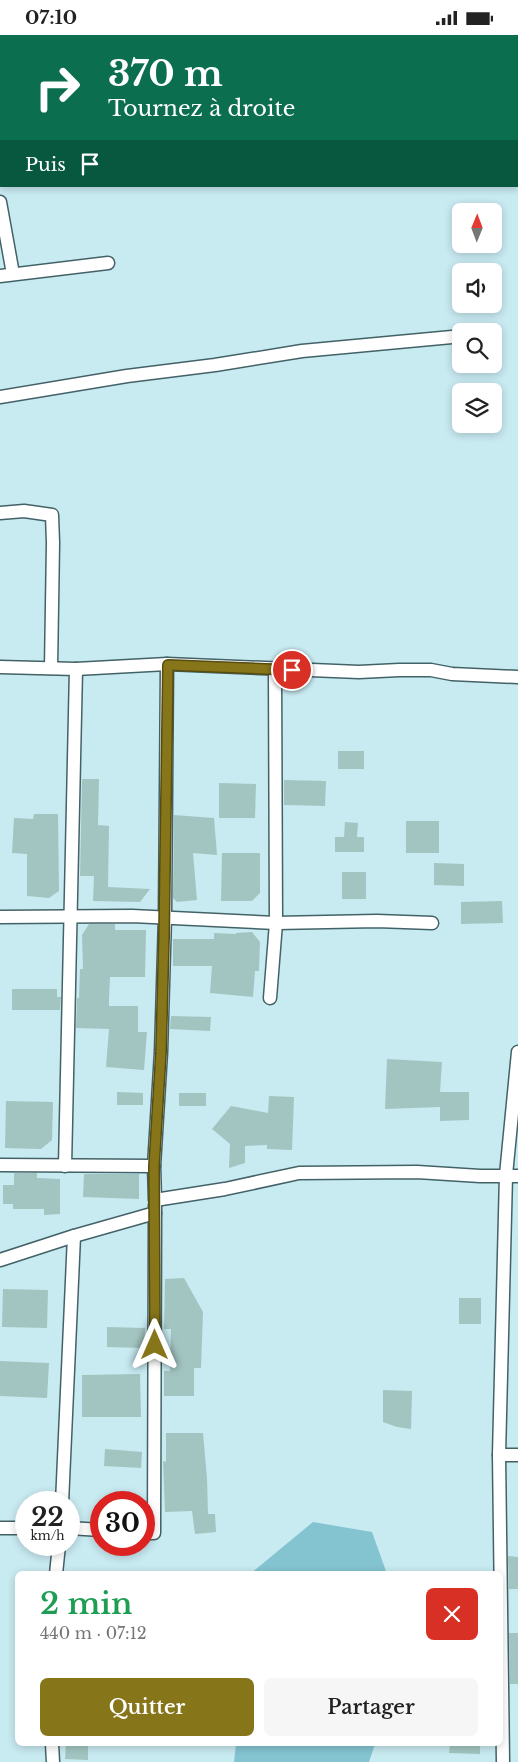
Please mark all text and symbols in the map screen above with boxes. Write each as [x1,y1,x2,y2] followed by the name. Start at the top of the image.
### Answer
[25,6,77,29] text: 07:10
[108,52,223,95] text: 370 m
[25,55,90,120] icon: right
[108,95,295,122] text: Tournez à droite
[76,150,104,178] icon: arrive
[25,153,66,176] text: Puis
[452,203,502,253] north arrow
[452,203,502,433] map controls
[452,263,502,313] button: sound
[452,323,502,373] button: search
[452,383,502,433] button: layers
[271,649,313,691] pin
[278,656,306,684] icon: arrive
[128,1318,180,1370] position arrow
[90,1491,155,1556] speed limit sign: 30
[31,1502,64,1533] text: 22
[30,1528,65,1543] text: km/h
[40,1585,132,1622] text: 2 min
[426,1588,478,1640] button: close
[40,1623,147,1643] text: 440 m · 07:12
[40,1678,254,1736] button: Quitter
[264,1678,478,1736] button: Partager

